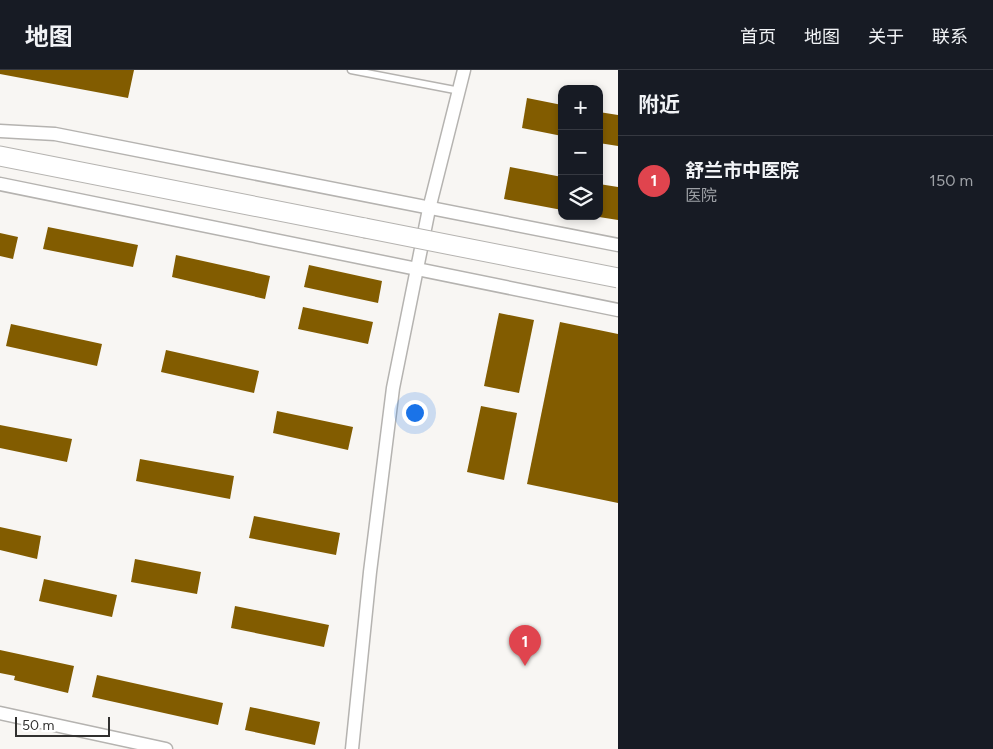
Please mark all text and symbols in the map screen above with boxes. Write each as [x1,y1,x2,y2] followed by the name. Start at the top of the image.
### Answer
[25,22,73,51] text: 地图
[740,26,776,48] text: 首页
[804,26,840,48] text: 地图
[868,26,904,48] text: 关于
[932,26,968,48] text: 联系
[558,85,603,220] map controls
[558,85,603,130] button: +
[638,92,680,117] text: 附近
[558,130,603,175] button: −
[685,159,799,182] text: 舒兰市中医院
[651,171,657,190] text: 1
[929,171,973,190] text: 150 m
[558,175,603,220] button: layers
[685,186,717,205] text: 医院
[402,400,428,426] your location
[509,625,541,666] pin: 1
[15,714,110,737] scale bar
[22,717,54,734] text: 50 m

